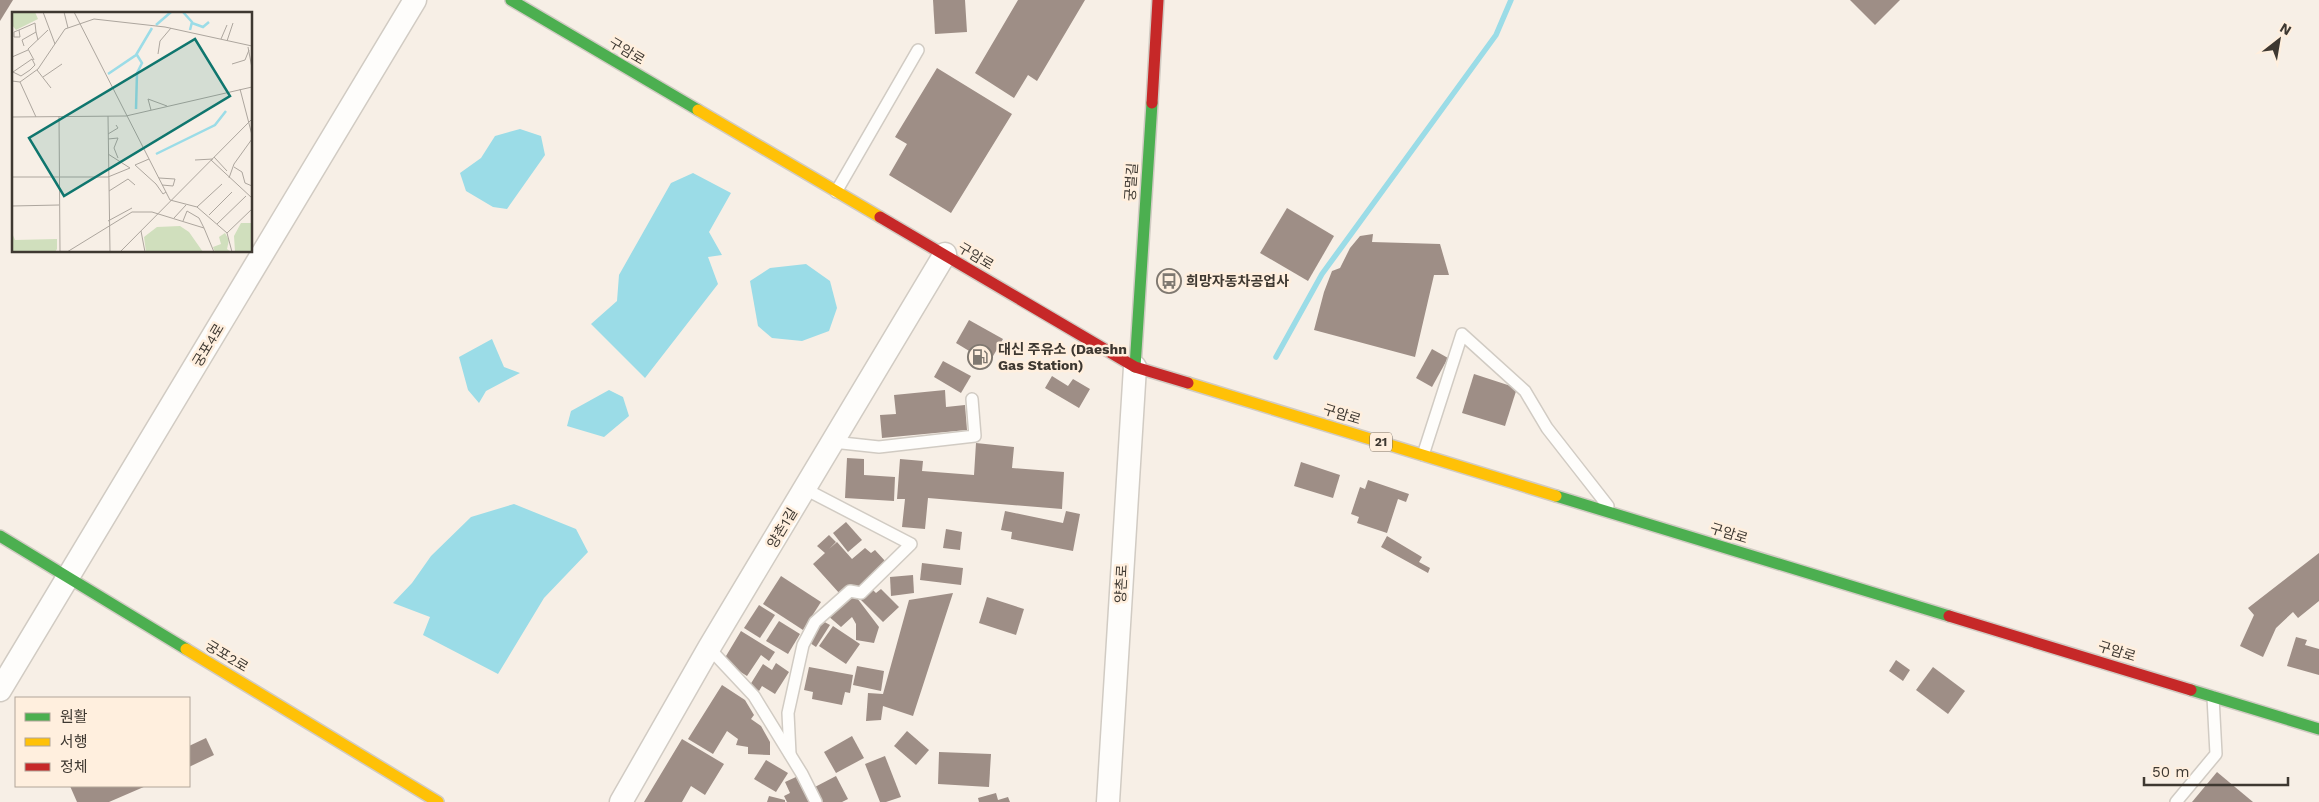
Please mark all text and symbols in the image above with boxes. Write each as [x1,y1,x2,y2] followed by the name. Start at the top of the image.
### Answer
[12,12,252,252] inset map
[2254,15,2304,65] north arrow
[2277,19,2294,38] text: N
[606,34,648,68] street label: 구암로
[1122,162,1140,202] street label: 궁멀길
[955,239,997,273] street label: 구암로
[1156,268,1182,294] bus stop icon: 희망자동차공업사
[1186,273,1289,289] place label: 희망자동차공업사
[189,321,227,369] street label: 궁포4로
[998,341,1127,373] place label: 대신 주유소 (Daeshn Gas Station)
[967,344,993,370] fuel station icon: 대신 주유소 (Daeshn Gas Station)
[1321,401,1363,427] street label: 구암로
[1370,432,1392,452] road number: 21
[764,505,800,551] street label: 양촌1길
[1708,520,1750,546] street label: 구암로
[1112,564,1130,604] street label: 양촌로
[203,637,251,675] street label: 궁포2로
[2096,638,2138,664] street label: 구암로
[15,697,190,787] legend
[60,708,88,726] text: 원활
[60,733,88,751] text: 서행
[2144,754,2288,786] scale bar
[60,758,88,776] text: 정체
[2152,763,2189,781] text: 50 m

